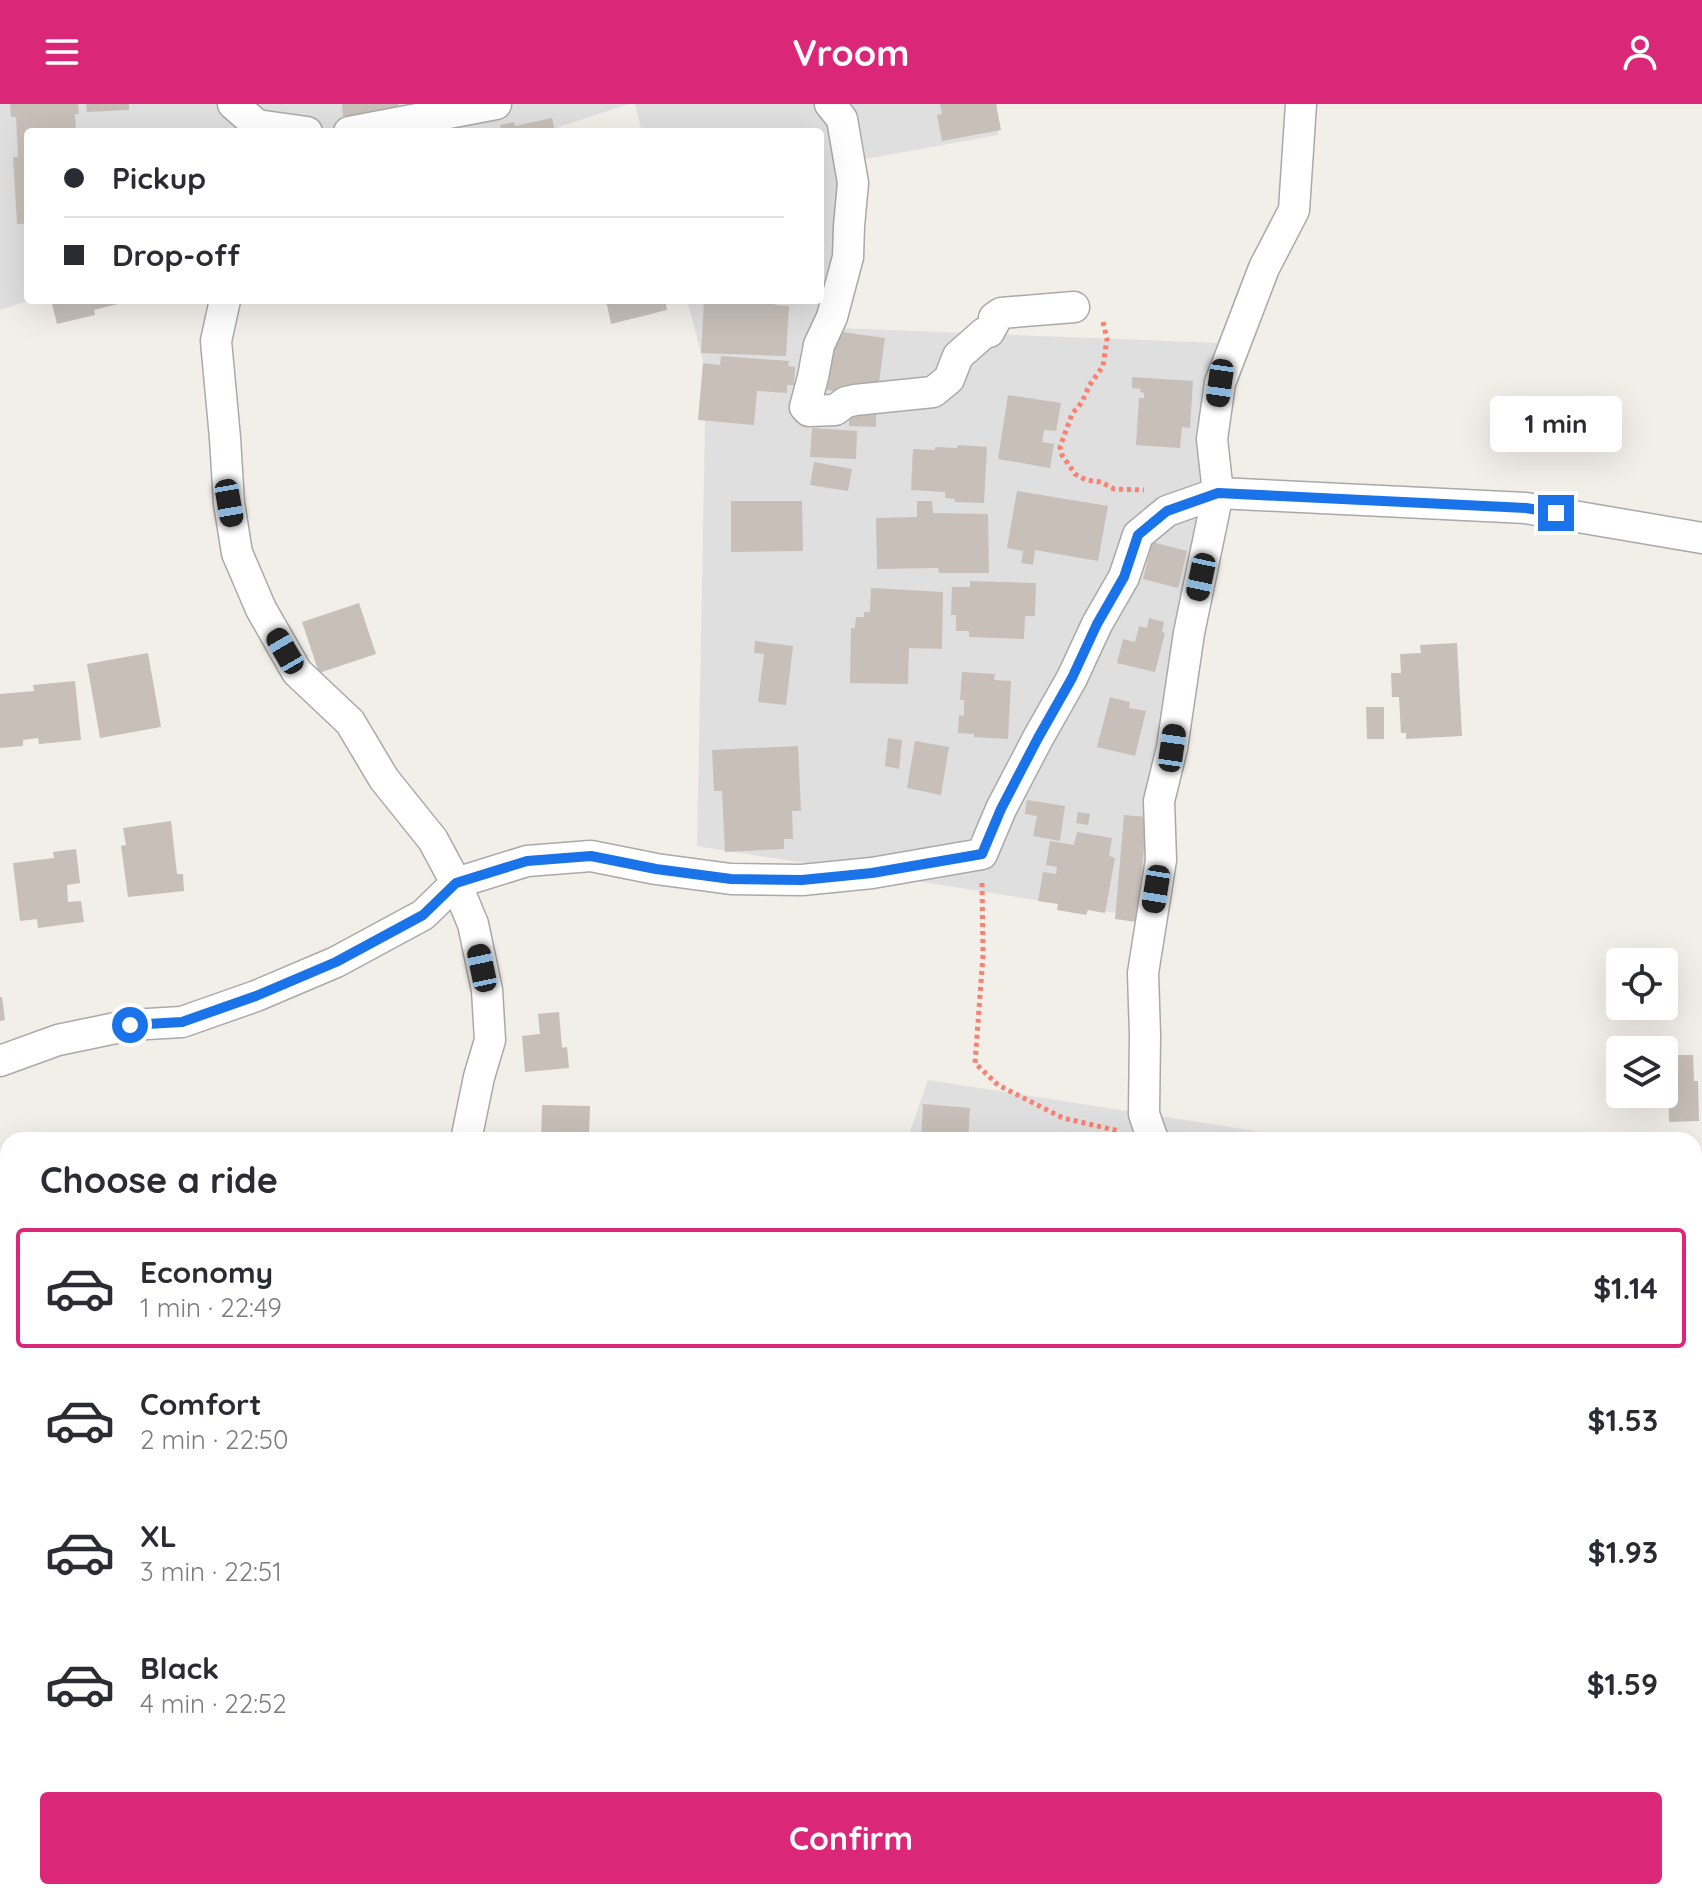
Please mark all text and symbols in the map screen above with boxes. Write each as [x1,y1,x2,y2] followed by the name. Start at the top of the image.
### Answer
[40,30,84,74] icon: menu
[793,30,909,75] text: Vroom
[1618,30,1662,74] icon: person
[112,159,206,197] text: Pickup
[112,236,240,274] text: Drop-off
[1205,358,1235,408] car
[1490,397,1622,453] callout: 1 min
[1525,407,1588,440] text: 1 min
[213,477,245,529] car
[1538,495,1574,531] route end
[1184,551,1218,603] car
[263,624,307,678] car
[1157,723,1187,773] car
[1140,863,1172,915] car
[465,942,499,994] car
[1606,948,1678,1108] map controls
[1606,948,1678,1020] button: locate
[112,1007,148,1043] route start
[1606,1036,1678,1108] button: layers
[40,1157,278,1202] text: Choose a ride
[44,1252,116,1324] icon: car
[140,1253,273,1291] text: Economy
[1593,1269,1658,1307] text: $1.14
[140,1291,282,1324] text: 1 min · 22:49
[44,1384,116,1456] icon: car
[140,1385,261,1423] text: Comfort
[1588,1401,1658,1439] text: $1.53
[140,1423,288,1456] text: 2 min · 22:50
[44,1516,116,1588] icon: car
[140,1517,177,1555] text: XL
[1588,1533,1658,1571] text: $1.93
[140,1555,282,1588] text: 3 min · 22:51
[44,1648,116,1720] icon: car
[140,1649,219,1687] text: Black
[1587,1665,1658,1703] text: $1.59
[140,1687,287,1720] text: 4 min · 22:52
[40,1792,1662,1884] button: Confirm

